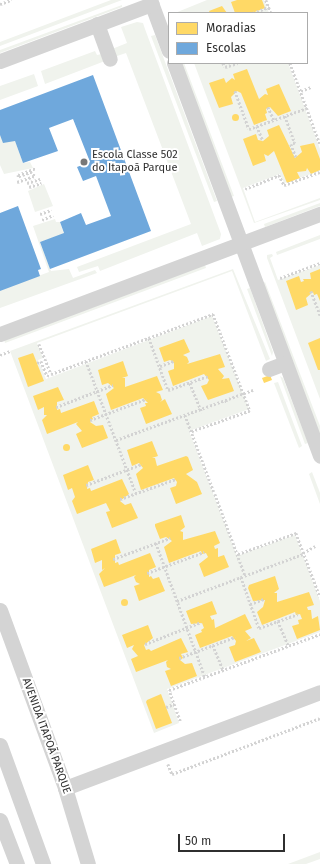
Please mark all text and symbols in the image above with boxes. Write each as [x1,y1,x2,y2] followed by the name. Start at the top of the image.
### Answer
[168,12,308,64] legend
[206,21,256,35] text: Moradias
[206,41,246,55] text: Escolas
[92,149,178,175] place label: Escola Classe 502 do Itapoã Parque
[79,157,89,167] marker: Escola Classe 502 do Itapoã Parque
[19,676,73,796] street label: AVENIDA ITAPOÃ PARQUE
[180,826,287,852] scale bar
[185,834,211,848] text: 50 m

